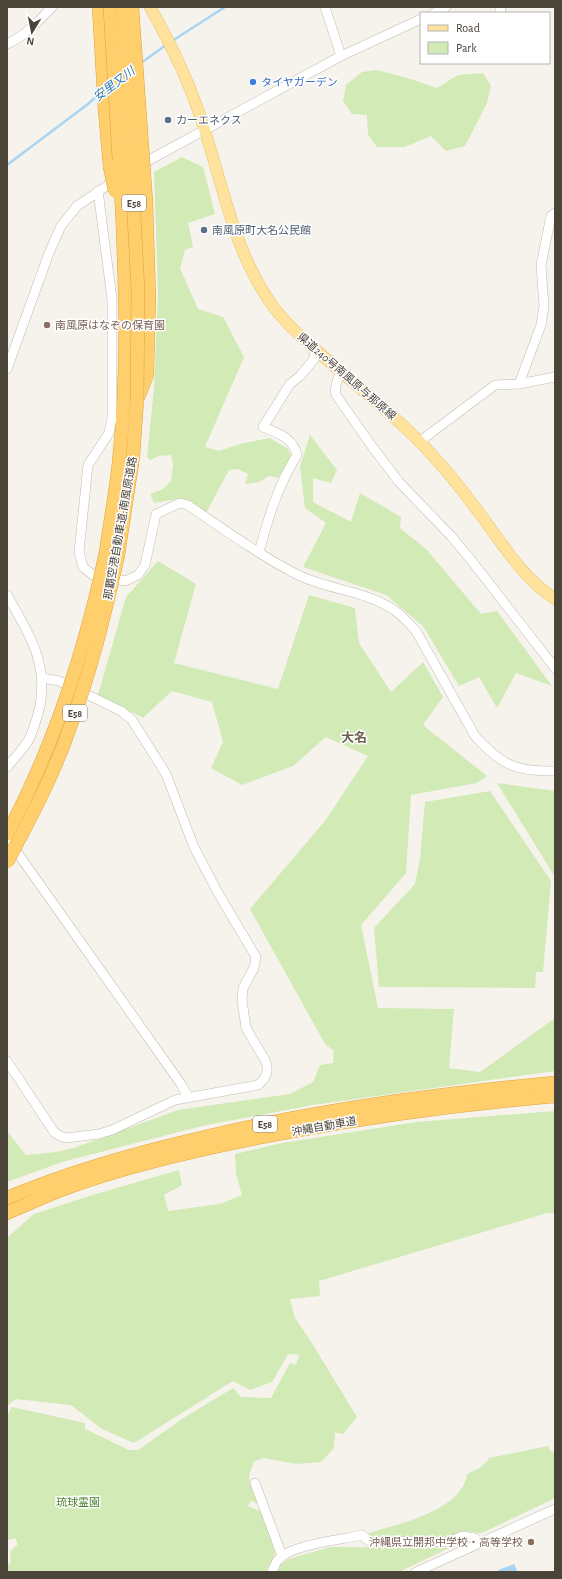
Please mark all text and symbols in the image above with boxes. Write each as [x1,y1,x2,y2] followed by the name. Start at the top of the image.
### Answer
[12,12,52,52] north arrow
[420,12,550,64] legend
[456,22,480,34] text: Road
[26,35,35,47] text: N
[456,42,477,54] text: Park
[91,63,138,103] water label: 安里又川
[261,76,338,88] place label: タイヤガーデン
[248,77,258,87] marker: タイヤガーデン
[163,115,173,125] marker: カーエネクス
[176,115,242,126] place label: カーエネクス
[122,195,146,211] road number: E58
[212,224,311,236] place label: 南風原町大名公民館
[199,225,209,235] marker: 南風原町大名公民館
[55,319,165,331] place label: 南風原はなぞの保育園
[42,320,52,330] marker: 南風原はなぞの保育園
[295,330,399,422] street label: 県道240号南風原与那原線
[101,455,139,601] street label: 那覇空港自動車道;南風原道路
[63,705,87,721] road number: E58
[341,730,367,745] district label: 大名
[290,1114,358,1138] street label: 沖縄自動車道
[253,1116,277,1132] road number: E58
[56,1497,100,1508] park label: 琉球霊園
[369,1536,523,1548] place label: 沖縄県立開邦中学校・高等学校
[526,1537,536,1547] marker: 沖縄県立開邦中学校・高等学校

